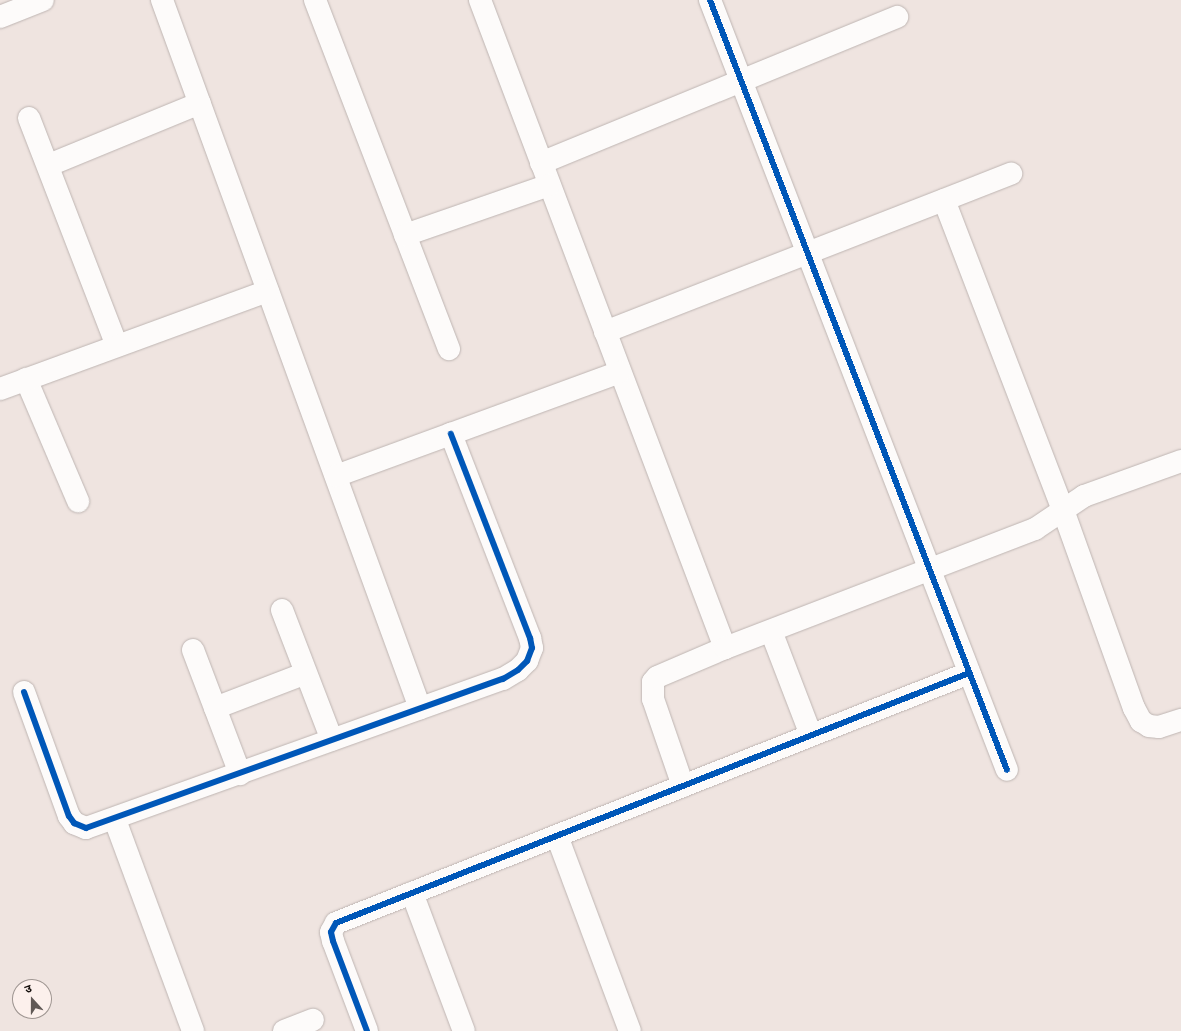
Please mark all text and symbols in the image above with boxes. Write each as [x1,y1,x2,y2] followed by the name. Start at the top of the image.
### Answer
[12,979,52,1019] north arrow
[23,981,34,996] text: उ

